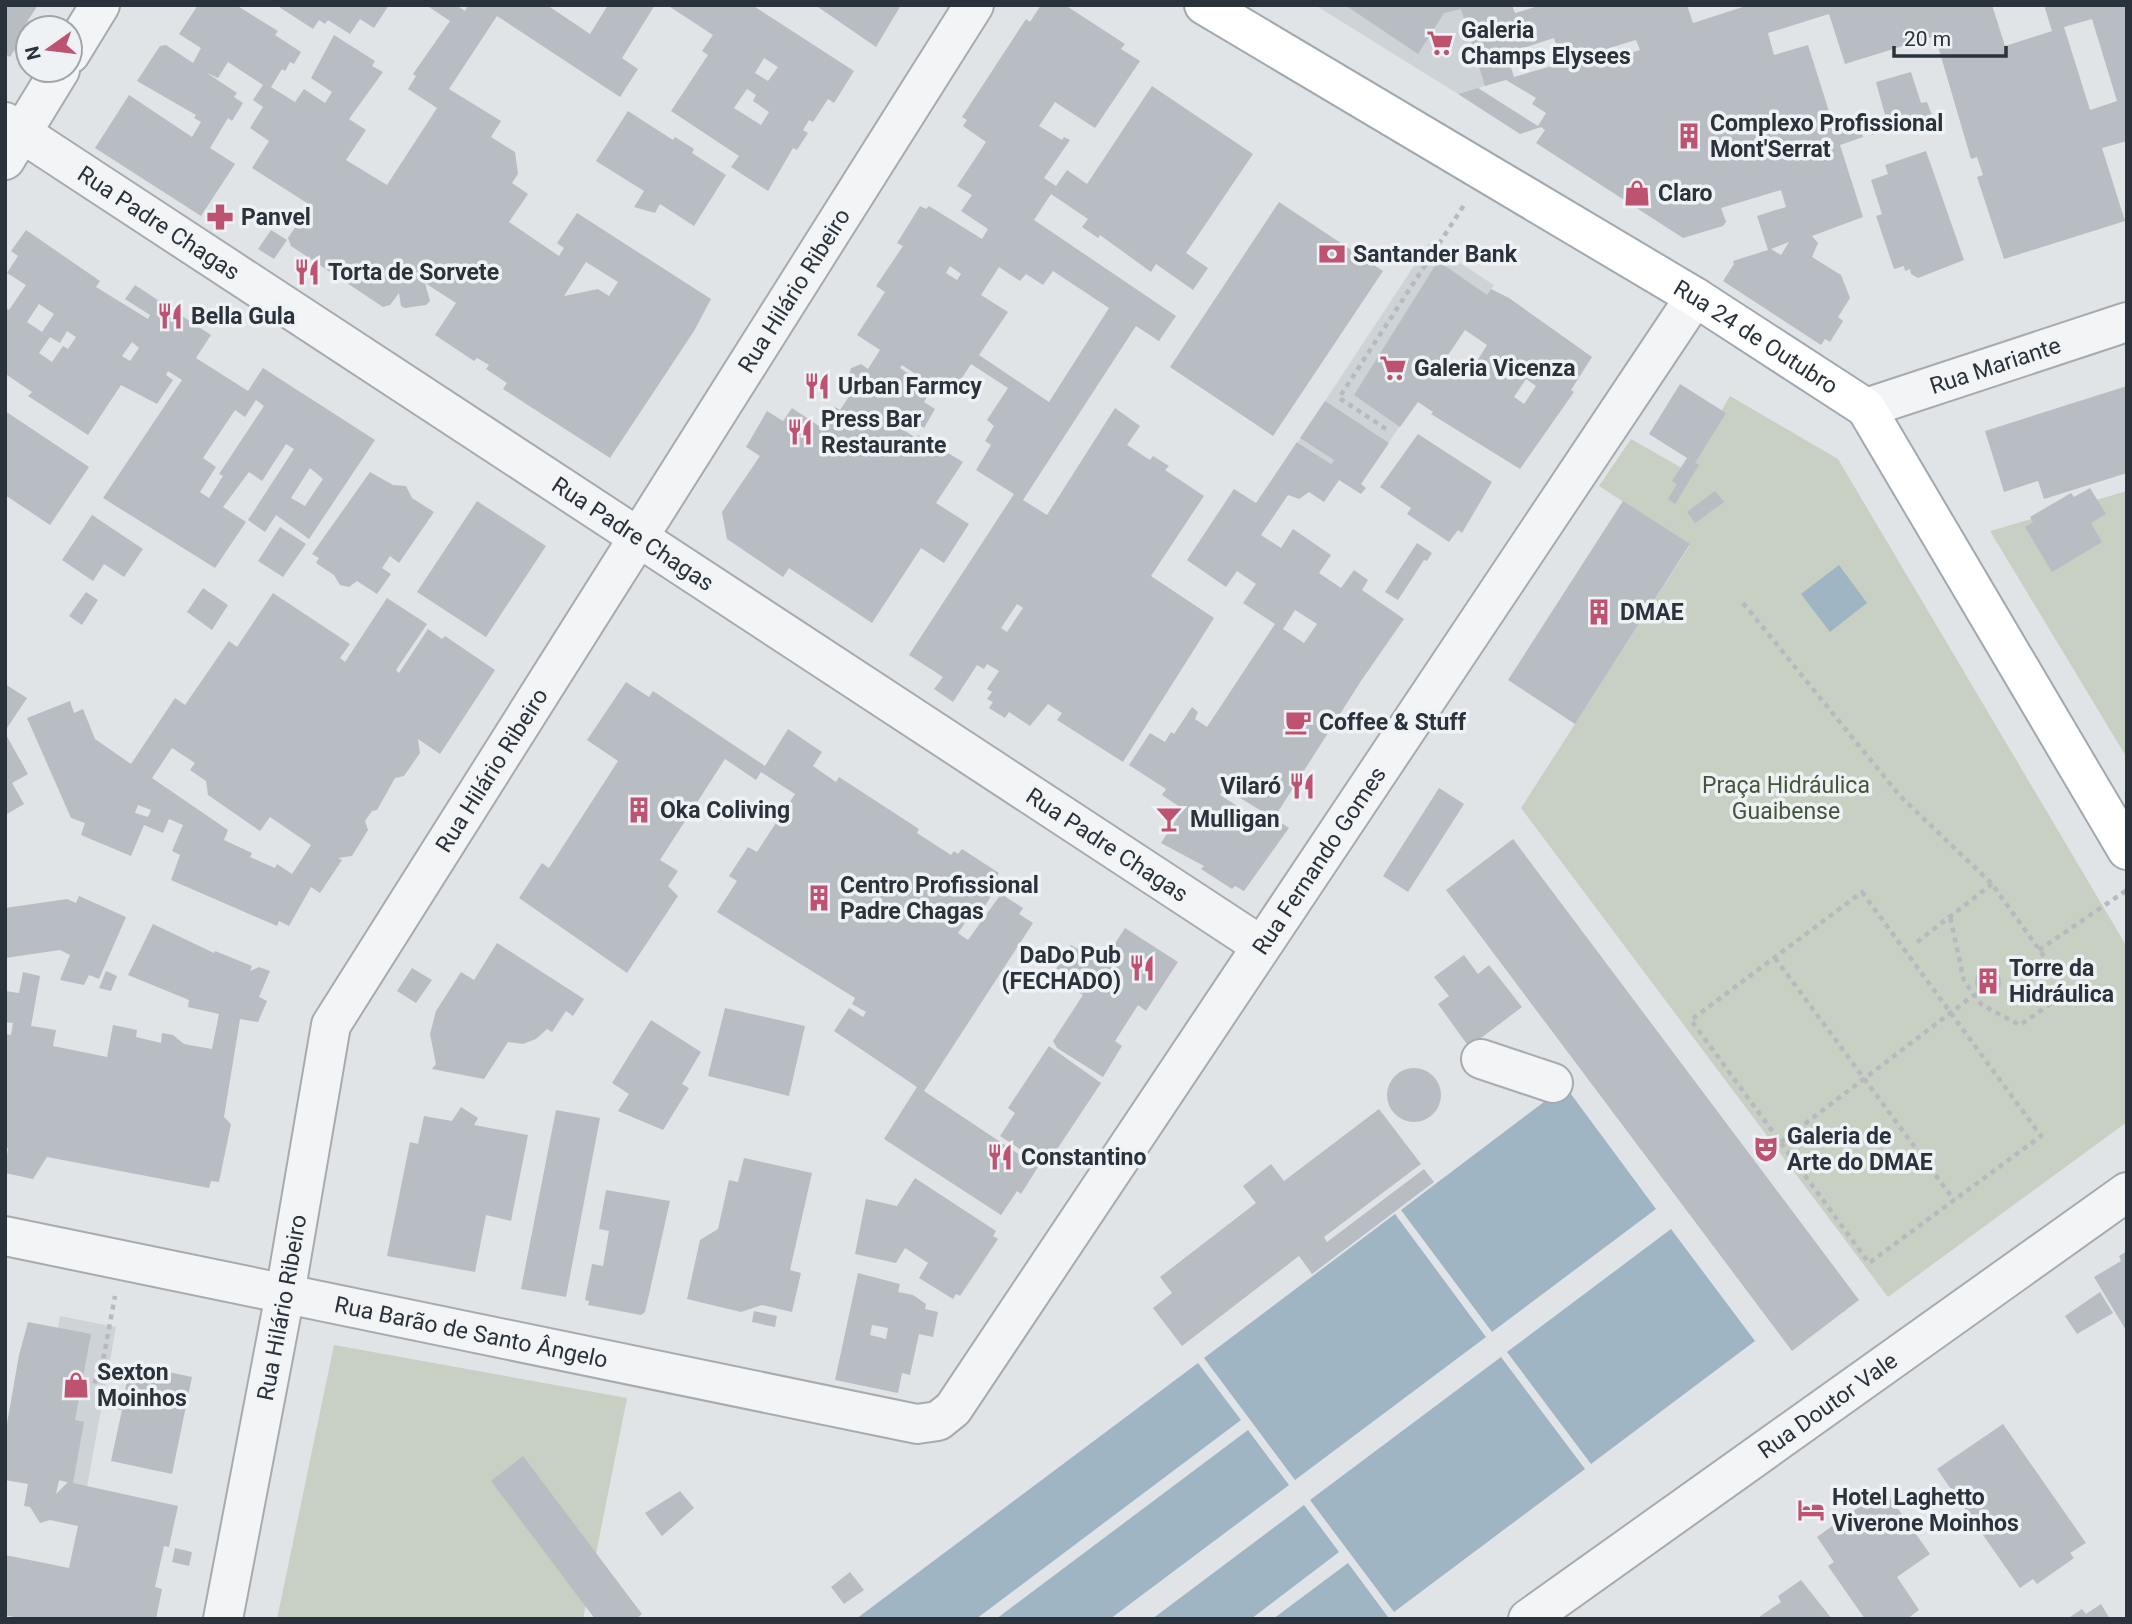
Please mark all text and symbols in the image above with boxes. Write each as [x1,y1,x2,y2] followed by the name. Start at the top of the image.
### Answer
[14,14,84,84] north arrow
[1894,14,2006,58] scale bar
[1461,17,1631,70] place label: Galeria Champs Elysees
[1904,27,1951,51] text: 20 m
[1425,28,1455,58] supermarket icon: Galeria Champs Elysees
[20,44,46,62] text: N
[1710,110,1943,163] place label: Complexo Profissional Mont'Serrat
[1674,121,1704,151] building icon: Complexo Profissional Mont'Serrat
[73,160,245,286] street label: Rua Padre Chagas
[1622,178,1652,208] shop icon: Claro
[1658,180,1713,207] place label: Claro
[205,202,235,232] pharmacy icon: Panvel
[241,204,311,231] place label: Panvel
[733,204,856,378] street label: Rua Hilário Ribeiro
[1317,239,1347,269] bank icon: Santander Bank
[1353,241,1518,268] place label: Santander Bank
[292,257,322,287] restaurant icon: Torta de Sorvete
[328,259,499,286] place label: Torta de Sorvete
[1669,274,1843,400] street label: Rua 24 de Outubro
[155,301,185,331] restaurant icon: Bella Gula
[191,303,295,330] place label: Bella Gula
[1926,332,2064,400] street label: Rua Mariante
[1378,353,1408,383] supermarket icon: Galeria Vicenza
[1414,355,1575,382] place label: Galeria Vicenza
[802,371,832,401] restaurant icon: Urban Farmcy
[838,373,982,400] place label: Urban Farmcy
[821,406,946,459] place label: Press Bar Restaurante
[785,417,815,447] restaurant icon: Press Bar Restaurante
[547,471,719,597] street label: Rua Padre Chagas
[1584,597,1614,627] building icon: DMAE
[1620,599,1684,626] place label: DMAE
[430,683,554,857] street label: Rua Hilário Ribeiro
[1283,707,1313,737] cafe icon: Coffee & Stuff
[1319,709,1467,736] place label: Coffee & Stuff
[1247,762,1392,960] street label: Rua Fernando Gomes
[1287,771,1317,801] restaurant icon: Vilaró
[1702,772,1870,825] park label: Praça Hidráulica Guaibense
[1220,773,1281,800] place label: Vilaró
[1021,782,1193,908] street label: Rua Padre Chagas
[624,795,654,825] building icon: Oka Coliving
[660,797,790,824] place label: Oka Coliving
[1154,804,1184,834] bar icon: Mulligan
[1190,806,1280,833] place label: Mulligan
[840,872,1039,925] place label: Centro Profissional Padre Chagas
[804,883,834,913] building icon: Centro Profissional Padre Chagas
[1002,942,1121,995] place label: DaDo Pub (FECHADO)
[1127,953,1157,983] restaurant icon: DaDo Pub (FECHADO)
[2009,955,2114,1008] place label: Torre da Hidráulica
[1973,966,2003,996] building icon: Torre da Hidráulica
[1787,1123,1933,1176] place label: Galeria de Arte do DMAE
[1751,1134,1781,1164] theatre icon: Galeria de Arte do DMAE
[985,1142,1015,1172] restaurant icon: Constantino
[1021,1144,1146,1171] place label: Constantino
[252,1212,312,1403] street label: Rua Hilário Ribeiro
[332,1291,610,1374] street label: Rua Barão de Santo Ângelo
[1753,1347,1903,1465] street label: Rua Doutor Vale
[97,1359,187,1412] place label: Sexton Moinhos
[61,1370,91,1400] shop icon: Sexton Moinhos
[1832,1484,2019,1537] place label: Hotel Laghetto Viverone Moinhos
[1796,1495,1826,1525] hotel icon: Hotel Laghetto Viverone Moinhos

